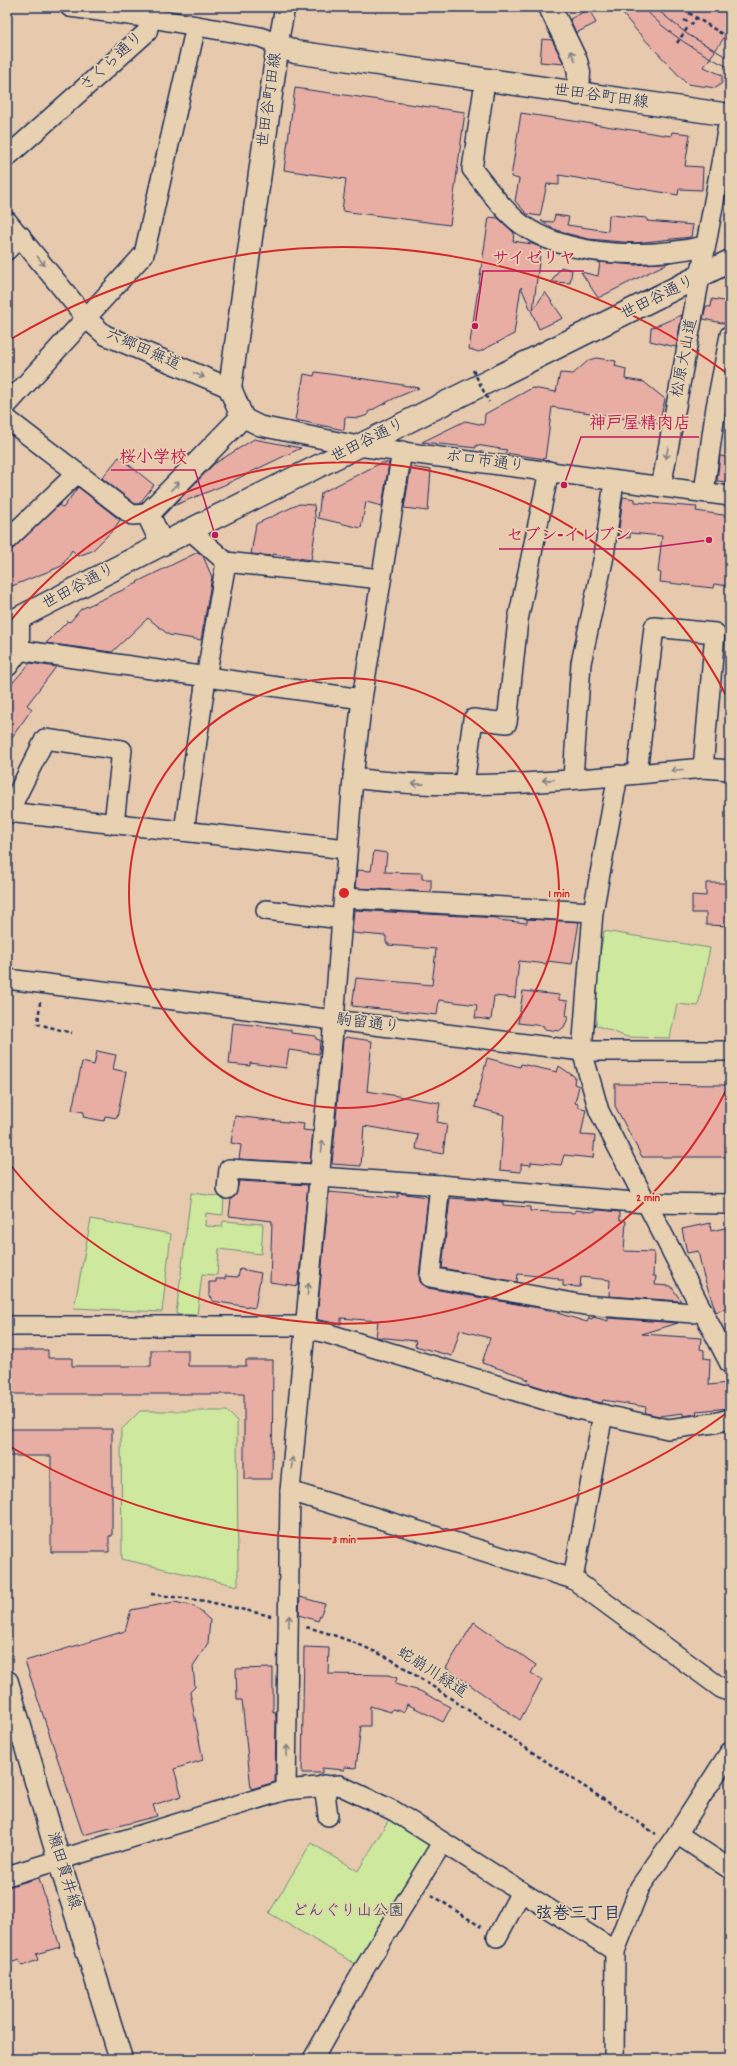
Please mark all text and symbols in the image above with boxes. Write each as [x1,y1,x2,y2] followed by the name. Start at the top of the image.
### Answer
[75,26,149,98] street label: さくら通り
[569,50,577,62] one-way arrow
[252,51,288,149] street label: 世田谷町田線
[552,79,650,115] street label: 世田谷町田線
[483,242,584,271] callout: サイゼリヤ
[492,248,576,272] text: サイゼリヤ
[37,256,45,267] one-way arrow
[617,270,699,326] street label: 世田谷通り
[666,317,704,399] street label: 松原大山道
[102,323,184,377] street label: 六郷田無道
[192,372,204,379] one-way arrow
[581,408,699,437] callout: 神戸屋精肉店
[327,413,409,469] street label: 世田谷通り
[589,413,691,437] text: 神戸屋精肉店
[111,441,195,470] callout: 桜小学校
[444,445,526,479] street label: ボロ市通り
[663,446,671,459] one-way arrow
[119,447,187,471] text: 桜小学校
[170,481,180,491] one-way arrow
[499,520,640,549] callout: セブン-イレブン
[507,525,631,549] text: セブン-イレブン
[38,558,120,616] street label: 世田谷通り
[671,767,684,774] one-way arrow
[542,777,555,784] one-way arrow
[412,780,425,788] one-way arrow
[337,886,351,900] centre of rings
[548,886,570,903] text: 1 min
[335,1009,401,1039] street label: 駒留通り
[319,1140,326,1153] one-way arrow
[636,1190,660,1207] text: 2 min
[305,1283,312,1296] one-way arrow
[289,1457,296,1470] one-way arrow
[332,1532,356,1549] text: 3 min
[285,1615,292,1628] one-way arrow
[392,1642,472,1704] street label: 蛇崩川緑道
[283,1745,290,1758] one-way arrow
[40,1829,86,1913] street label: 瀬田貫井線
[292,1900,404,1923] park label: どんぐり山公園
[536,1903,621,1927] district label: 弦巻三丁目

